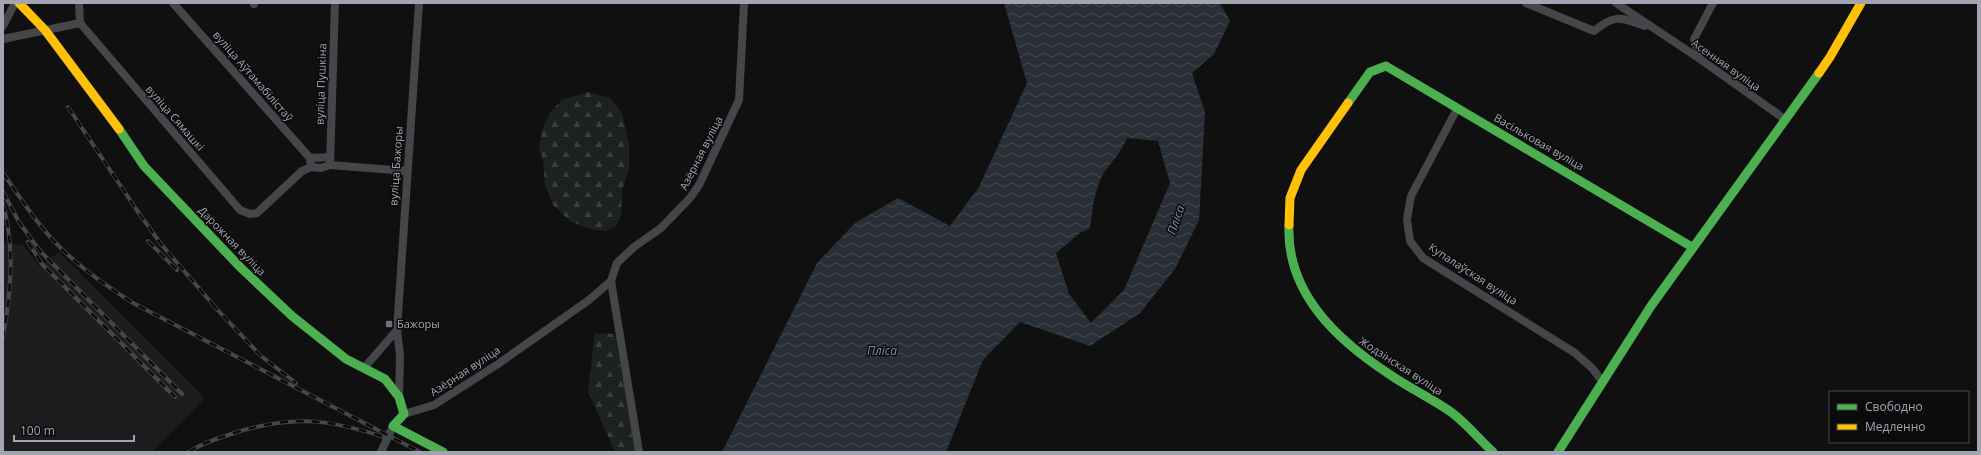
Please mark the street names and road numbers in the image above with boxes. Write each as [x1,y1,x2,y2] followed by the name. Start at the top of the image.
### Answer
[210,27,297,124] street label: вуліца Аўтамабілістаў
[1689,35,1764,94] street label: Асенняя вуліца
[312,43,329,125] street label: вуліца Пушкіна
[143,82,208,154] street label: вуліца Сямашкі
[1491,110,1587,173] street label: Васільковая вуліца
[675,113,726,192] street label: Азёрная вуліца
[385,126,406,206] street label: вуліца Бажоры
[195,203,269,279] street label: Дарожная вуліца
[1426,239,1521,308] street label: Купалаўская вуліца
[1356,333,1446,398] street label: Жодзінская вуліца
[427,342,503,399] street label: Азёрная вуліца

